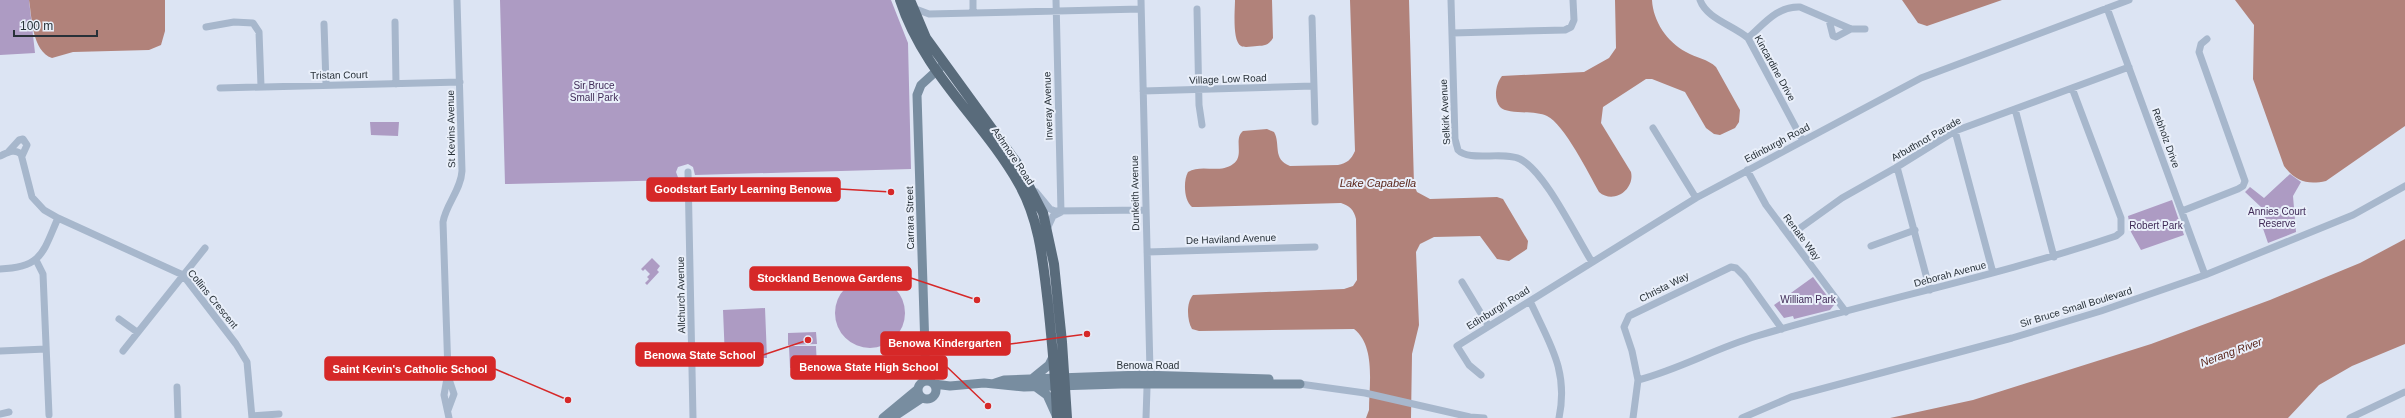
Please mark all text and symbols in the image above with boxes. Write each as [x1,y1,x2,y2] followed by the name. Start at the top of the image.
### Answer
[14,12,97,38] scale bar
[20,19,53,33] text: 100 m
[1752,33,1798,103] street label: Kincardine Drive
[310,69,368,81] street label: Tristan Court
[1041,71,1055,141] street label: Inveray Avenue
[1189,72,1267,86] street label: Village Low Road
[1438,78,1452,145] street label: Selkirk Avenue
[570,80,619,103] park label: Sir Bruce Small Park
[445,89,457,168] street label: St Kevins Avenue
[2150,107,2182,170] street label: Rebholz Drive
[1889,114,1963,163] street label: Arbuthnot Parade
[1743,121,1811,165] street label: Edinburgh Road
[990,125,1036,187] street label: Ashmore Road
[1129,155,1141,231] street label: Dunkeith Avenue
[1340,177,1416,189] water label: Lake Capabella
[647,178,840,201] callout: Goodstart Early Learning Benowa
[654,183,833,195] text: Goodstart Early Learning Benowa
[904,186,916,250] street label: Carrara Street
[2248,206,2306,229] park label: Annies Court Reserve
[1781,212,1823,262] street label: Renate Way
[2129,220,2184,231] park label: Robert Park
[1186,232,1277,246] street label: De Haviland Avenue
[675,256,687,334] street label: Allchurch Avenue
[1913,259,1988,289] street label: Deborah Avenue
[186,267,240,331] street label: Collins Crescent
[750,267,911,290] callout: Stockland Benowa Gardens
[1637,270,1691,304] street label: Christa Way
[757,272,903,284] text: Stockland Benowa Gardens
[1464,284,1532,332] street label: Edinburgh Road
[2019,285,2133,329] street label: Sir Bruce Small Boulevard
[1780,294,1837,305] park label: William Park
[881,332,1010,355] callout: Benowa Kindergarten
[2198,335,2265,369] water label: Nerang River
[888,337,1002,349] text: Benowa Kindergarten
[636,343,763,366] callout: Benowa State School
[644,349,756,361] text: Benowa State School
[791,356,947,379] callout: Benowa State High School
[325,357,495,380] callout: Saint Kevin's Catholic School
[1117,360,1179,371] street label: Benowa Road
[799,361,939,373] text: Benowa State High School
[333,363,487,375] text: Saint Kevin's Catholic School

